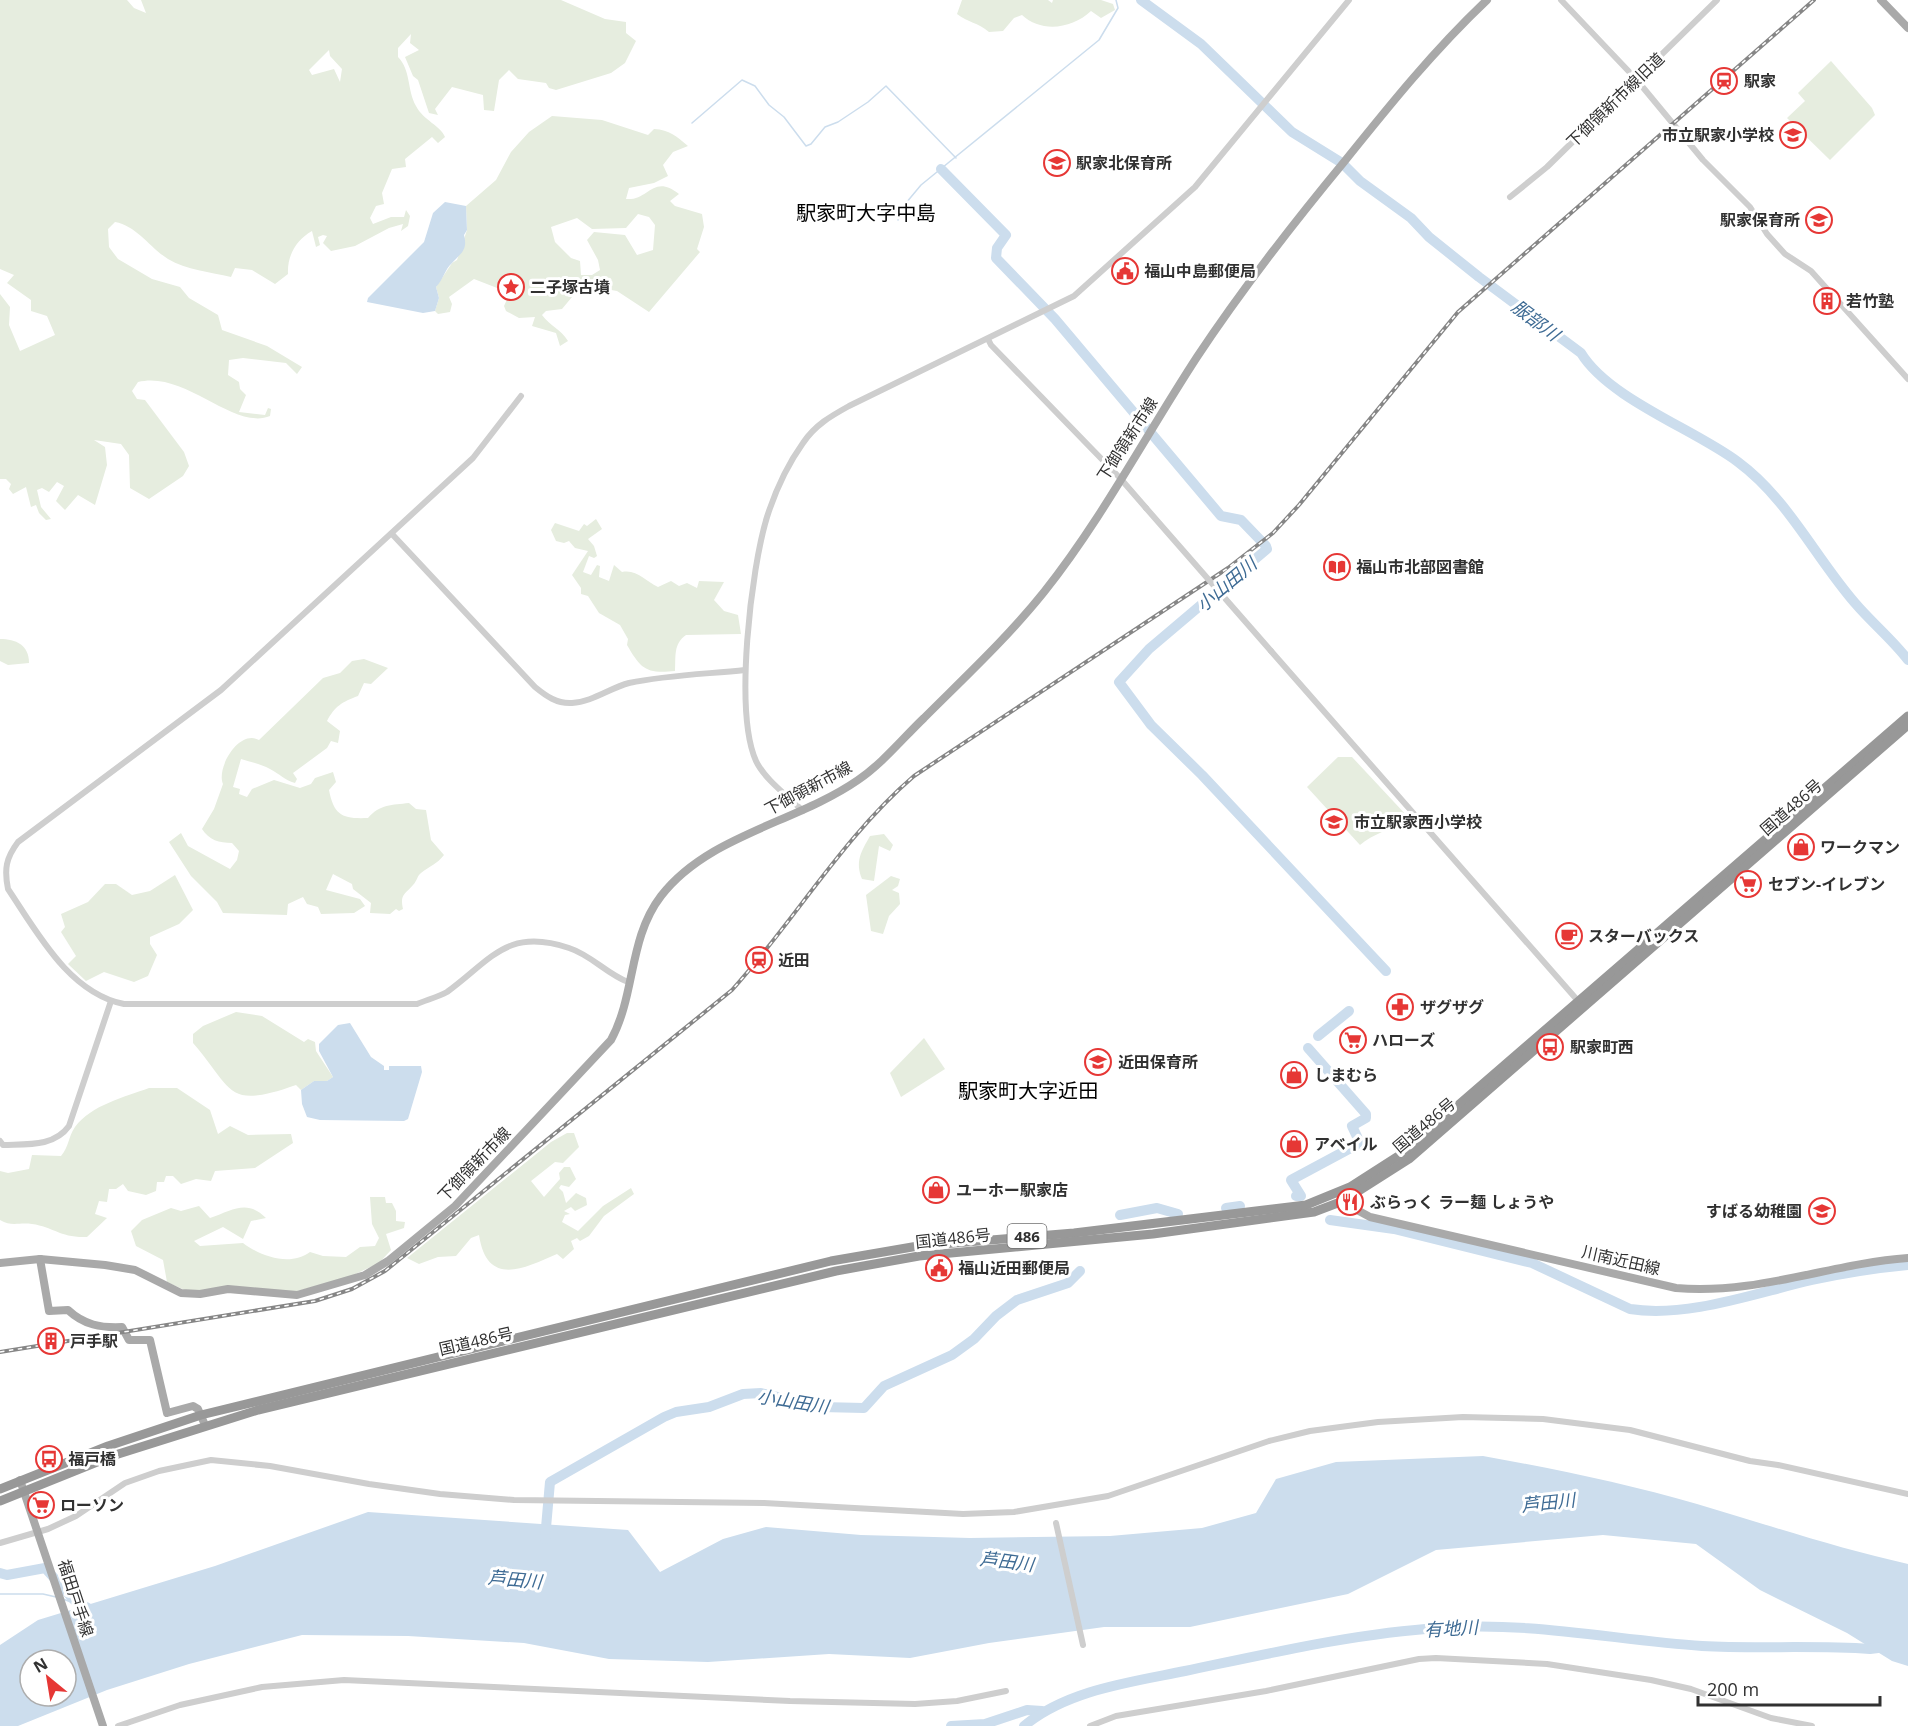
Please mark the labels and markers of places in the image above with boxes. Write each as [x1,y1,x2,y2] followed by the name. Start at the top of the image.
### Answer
[1709,66,1739,96] station icon: 駅家
[1744,70,1776,92] place label: 駅家
[1778,120,1808,150] school or university icon: 市立駅家小学校
[1662,124,1774,146] place label: 市立駅家小学校
[1042,148,1072,178] school or university icon: 駅家北保育所
[1076,152,1172,174] place label: 駅家北保育所
[1804,205,1834,235] school or university icon: 駅家保育所
[1720,209,1800,231] place label: 駅家保育所
[1110,256,1140,286] public building icon: 福山中島郵便局
[1144,260,1256,282] place label: 福山中島郵便局
[496,272,526,302] place icon: 二子塚古墳
[530,276,610,298] place label: 二子塚古墳
[1812,286,1842,316] building icon: 若竹塾
[1846,290,1894,312] place label: 若竹塾
[1322,552,1352,582] library icon: 福山市北部図書館
[1356,556,1484,578] place label: 福山市北部図書館
[1319,807,1349,837] school or university icon: 市立駅家西小学校
[1354,811,1482,833] place label: 市立駅家西小学校
[1786,832,1816,862] shop icon: ワークマン
[1820,836,1900,858] place label: ワークマン
[1733,869,1763,899] supermarket icon: セブン-イレブン
[1768,873,1885,895] place label: セブン-イレブン
[1554,921,1584,951] cafe icon: スターバックス
[1588,925,1699,947] place label: スターバックス
[744,945,774,975] station icon: 近田
[778,949,810,971] place label: 近田
[1385,992,1415,1022] pharmacy icon: ザグザグ
[1420,996,1484,1018] place label: ザグザグ
[1338,1025,1368,1055] supermarket icon: ハローズ
[1372,1029,1435,1051] place label: ハローズ
[1535,1032,1565,1062] bus stop icon: 駅家町西
[1570,1036,1634,1058] place label: 駅家町西
[1083,1047,1113,1077] school or university icon: 近田保育所
[1118,1051,1198,1073] place label: 近田保育所
[1279,1060,1309,1090] shop icon: しまむら
[1314,1064,1378,1086] place label: しまむら
[1279,1129,1309,1159] shop icon: アベイル
[1314,1133,1378,1155] place label: アベイル
[921,1175,951,1205] shop icon: ユーホー駅家店
[956,1179,1068,1201] place label: ユーホー駅家店
[1335,1187,1365,1217] restaurant icon: ぶらっく ラー麺 しょうや
[1370,1191,1554,1213] place label: ぶらっく ラー麺 しょうや
[1807,1196,1837,1226] school or university icon: すばる幼稚園
[1706,1200,1802,1222] place label: すばる幼稚園
[924,1253,954,1283] public building icon: 福山近田郵便局
[958,1257,1070,1279] place label: 福山近田郵便局
[36,1326,66,1356] building icon: 戸手駅
[70,1330,118,1352] place label: 戸手駅
[34,1444,64,1474] bus stop icon: 福戸橋
[68,1448,116,1470] place label: 福戸橋
[26,1490,56,1520] supermarket icon: ローソン
[60,1494,124,1516] place label: ローソン

